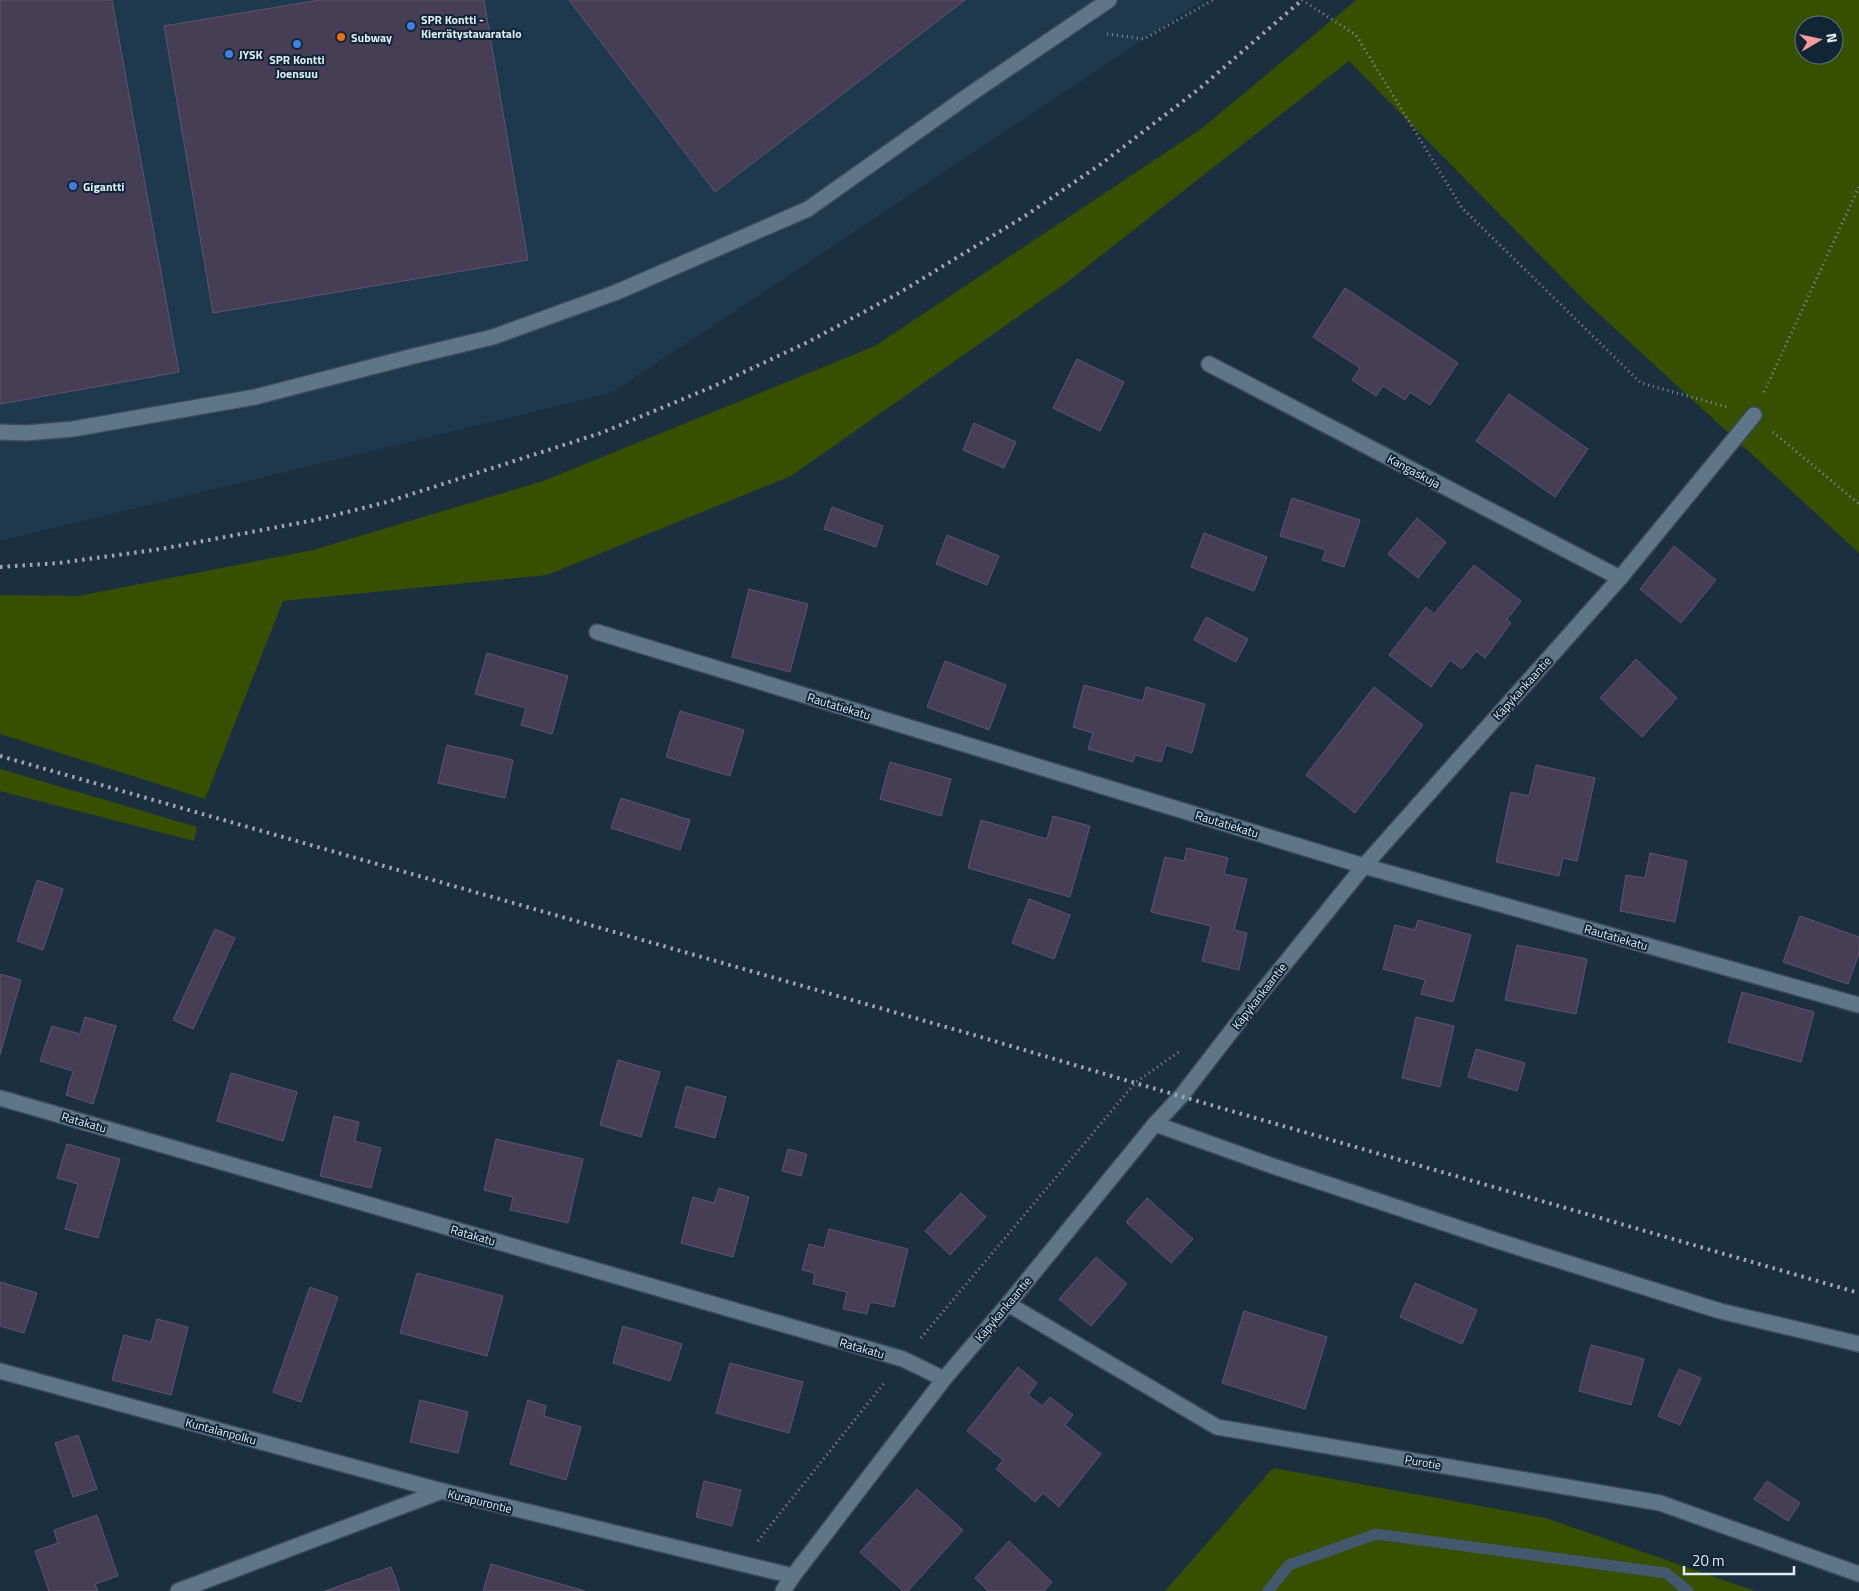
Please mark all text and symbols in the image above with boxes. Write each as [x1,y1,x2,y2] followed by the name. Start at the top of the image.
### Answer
[421,10,522,43] place label: SPR Kontti - Kierrätystavaratalo
[1794,15,1844,65] north arrow
[405,20,417,32] marker: SPR Kontti - Kierrätystavaratalo
[351,28,392,47] place label: Subway
[335,31,347,43] marker: Subway
[1821,31,1843,44] text: N
[291,38,303,50] marker: SPR Kontti Joensuu
[239,45,263,64] place label: JYSK
[223,48,235,60] marker: JYSK
[269,50,325,83] place label: SPR Kontti Joensuu
[83,177,124,196] place label: Gigantti
[67,180,79,192] marker: Gigantti
[1384,449,1444,493] street label: Kangaskuja
[1488,652,1556,724] street label: Käpykankaantie
[805,687,873,725] street label: Rautatiekatu
[1193,805,1261,843] street label: Rautatiekatu
[1582,919,1650,955] street label: Rautatiekatu
[1227,959,1291,1033] street label: Käpykankaantie
[59,1107,109,1137] street label: Ratakatu
[448,1220,498,1250] street label: Ratakatu
[970,1272,1036,1346] street label: Käpykankaantie
[837,1333,887,1363] street label: Ratakatu
[184,1412,258,1450] street label: Kuntalanpolku
[1403,1449,1443,1475] street label: Purotie
[446,1484,514,1518] street label: Kurapurontie
[1684,1544,1794,1576] scale bar
[1692,1549,1725,1572] text: 20 m

